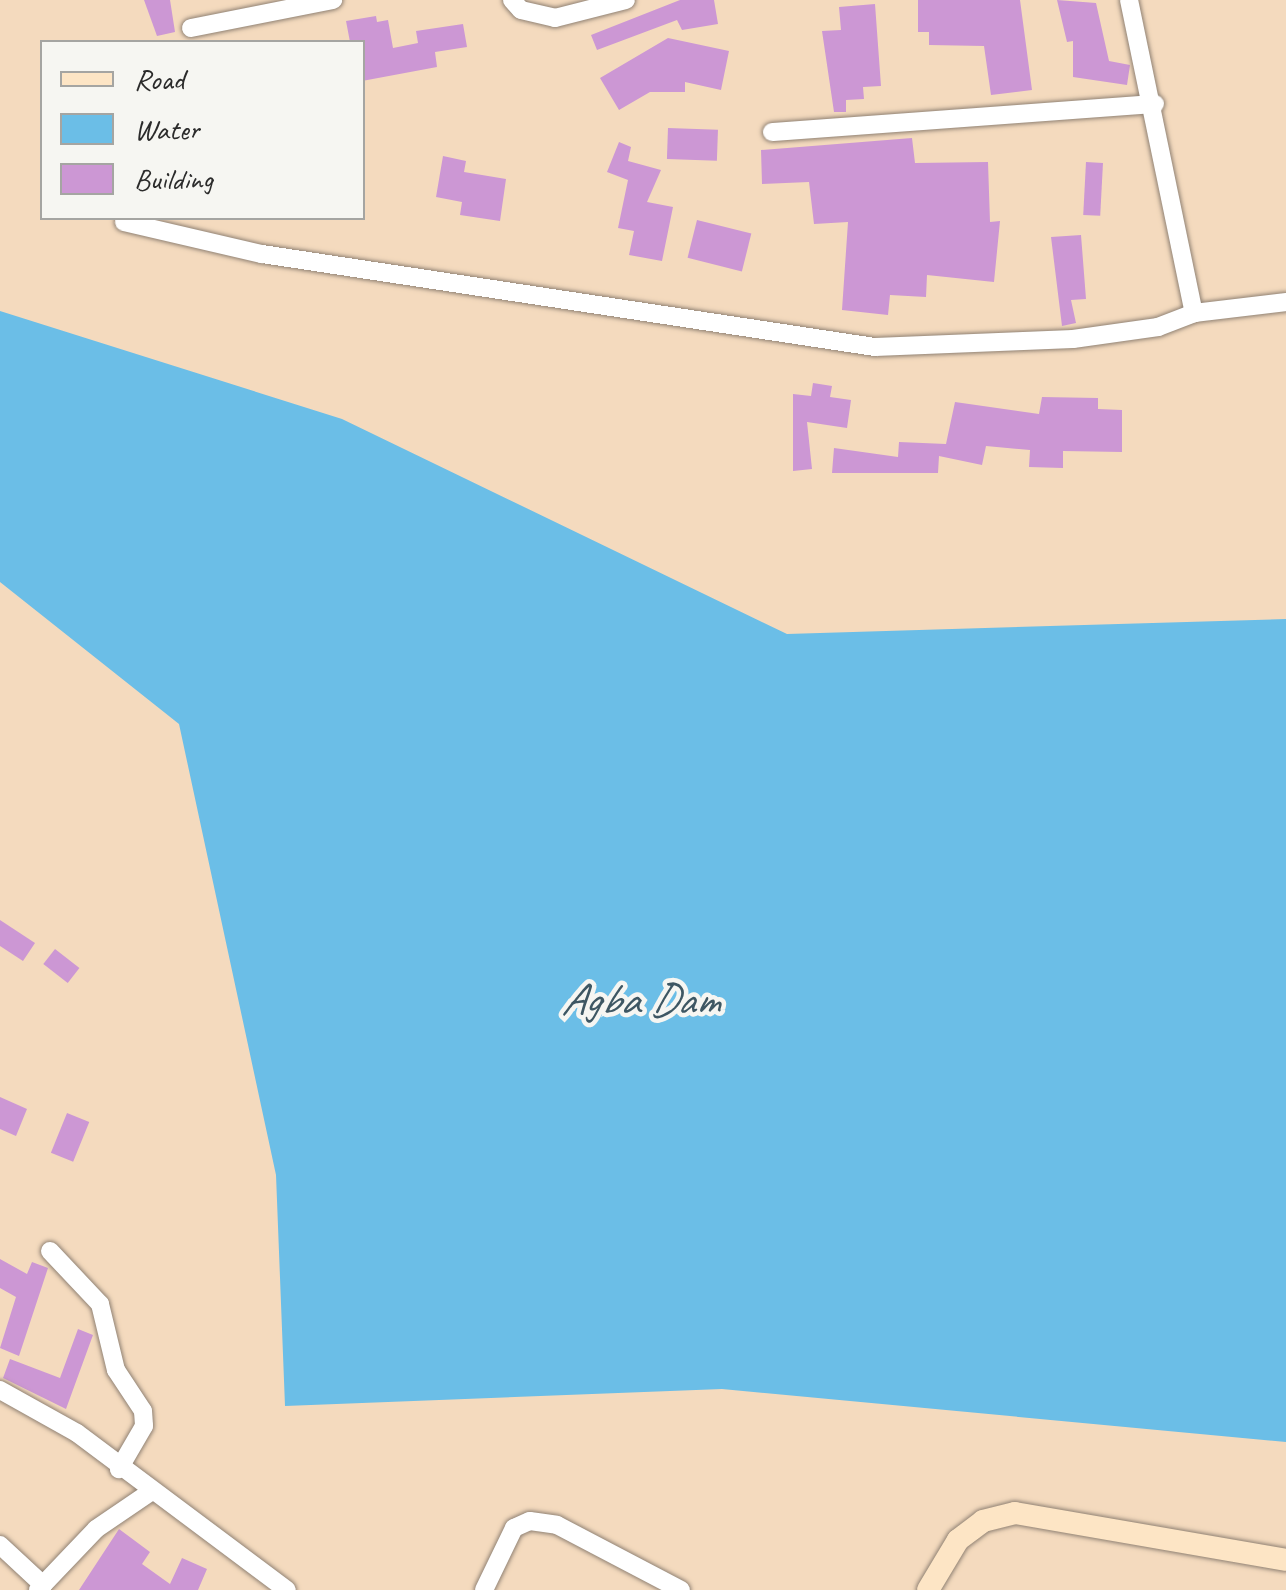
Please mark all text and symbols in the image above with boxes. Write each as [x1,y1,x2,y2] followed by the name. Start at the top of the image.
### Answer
[40,40,365,220] legend
[134,60,184,98] text: Road
[134,110,199,148] text: Water
[134,160,213,198] text: Building
[560,973,720,1027] water label: Agba Dam

